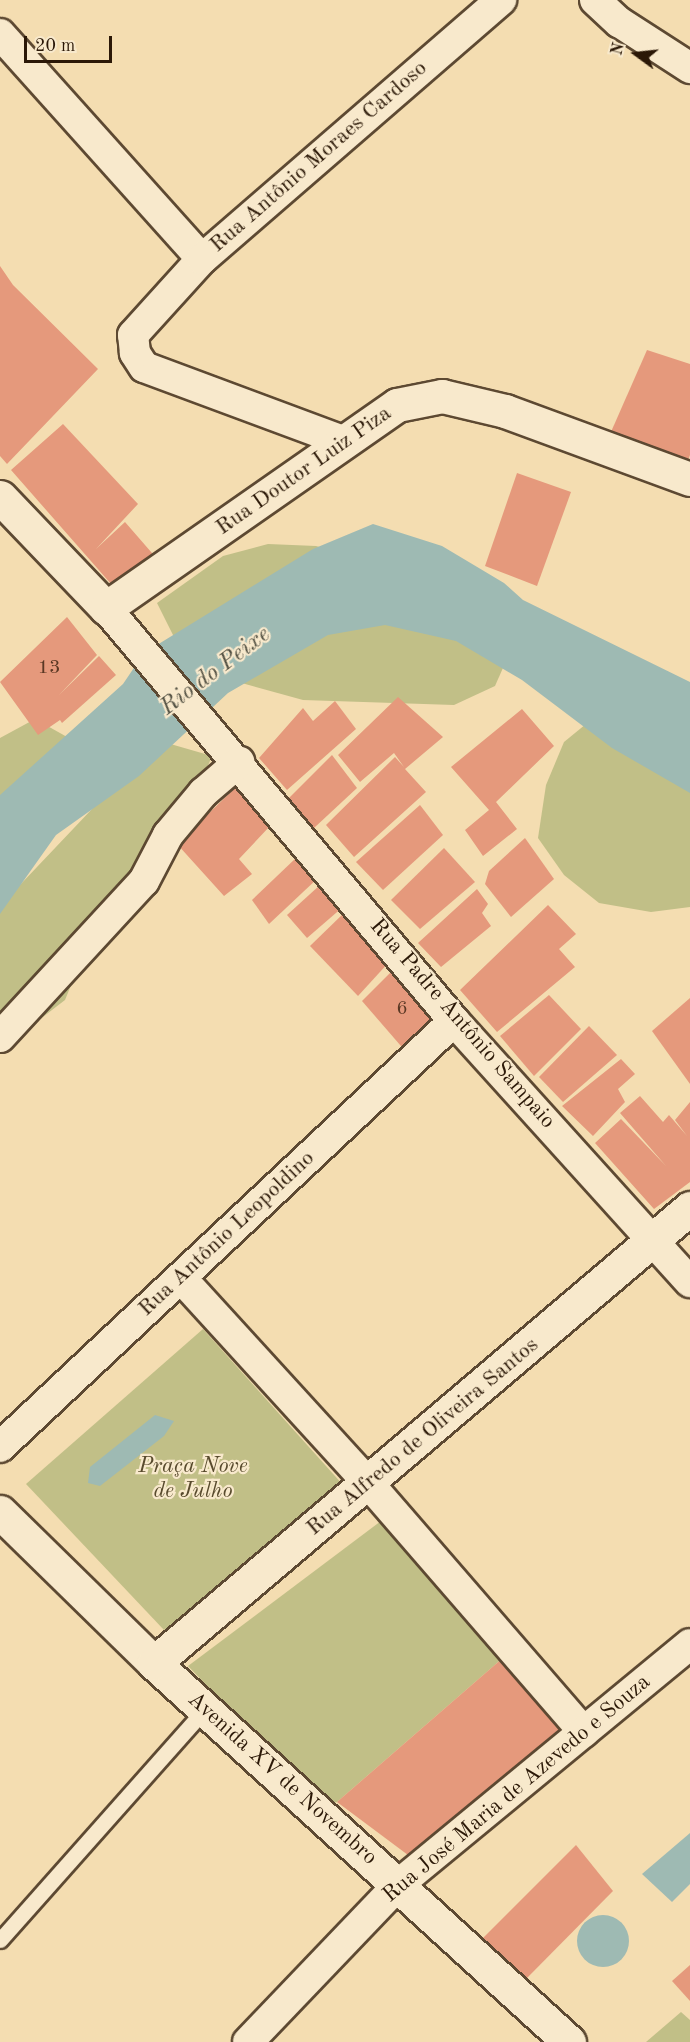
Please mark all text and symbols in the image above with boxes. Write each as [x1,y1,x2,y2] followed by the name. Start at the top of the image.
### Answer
[27,24,116,62] scale bar
[606,24,666,84] north arrow
[35,37,75,55] text: 20 m
[609,41,628,57] text: N
[205,55,433,259] street label: Rua Antônio Moraes Cardoso
[211,401,397,541] street label: Rua Doutor Luiz Piza
[155,621,277,723] water label: Rio do Peixe
[37,656,61,680] house number: 13
[364,914,560,1134] street label: Rua Padre Antônio Sampaio
[396,997,408,1021] house number: 6
[134,1146,320,1322] street label: Rua Antônio Leopoldino
[302,1332,544,1542] street label: Rua Alfredo de Oliveira Santos
[138,1453,248,1504] park label: Praça Nove de Julho
[378,1669,656,1909] street label: Rua José Maria de Azevedo e Souza
[182,1687,382,1871] street label: Avenida XV de Novembro

